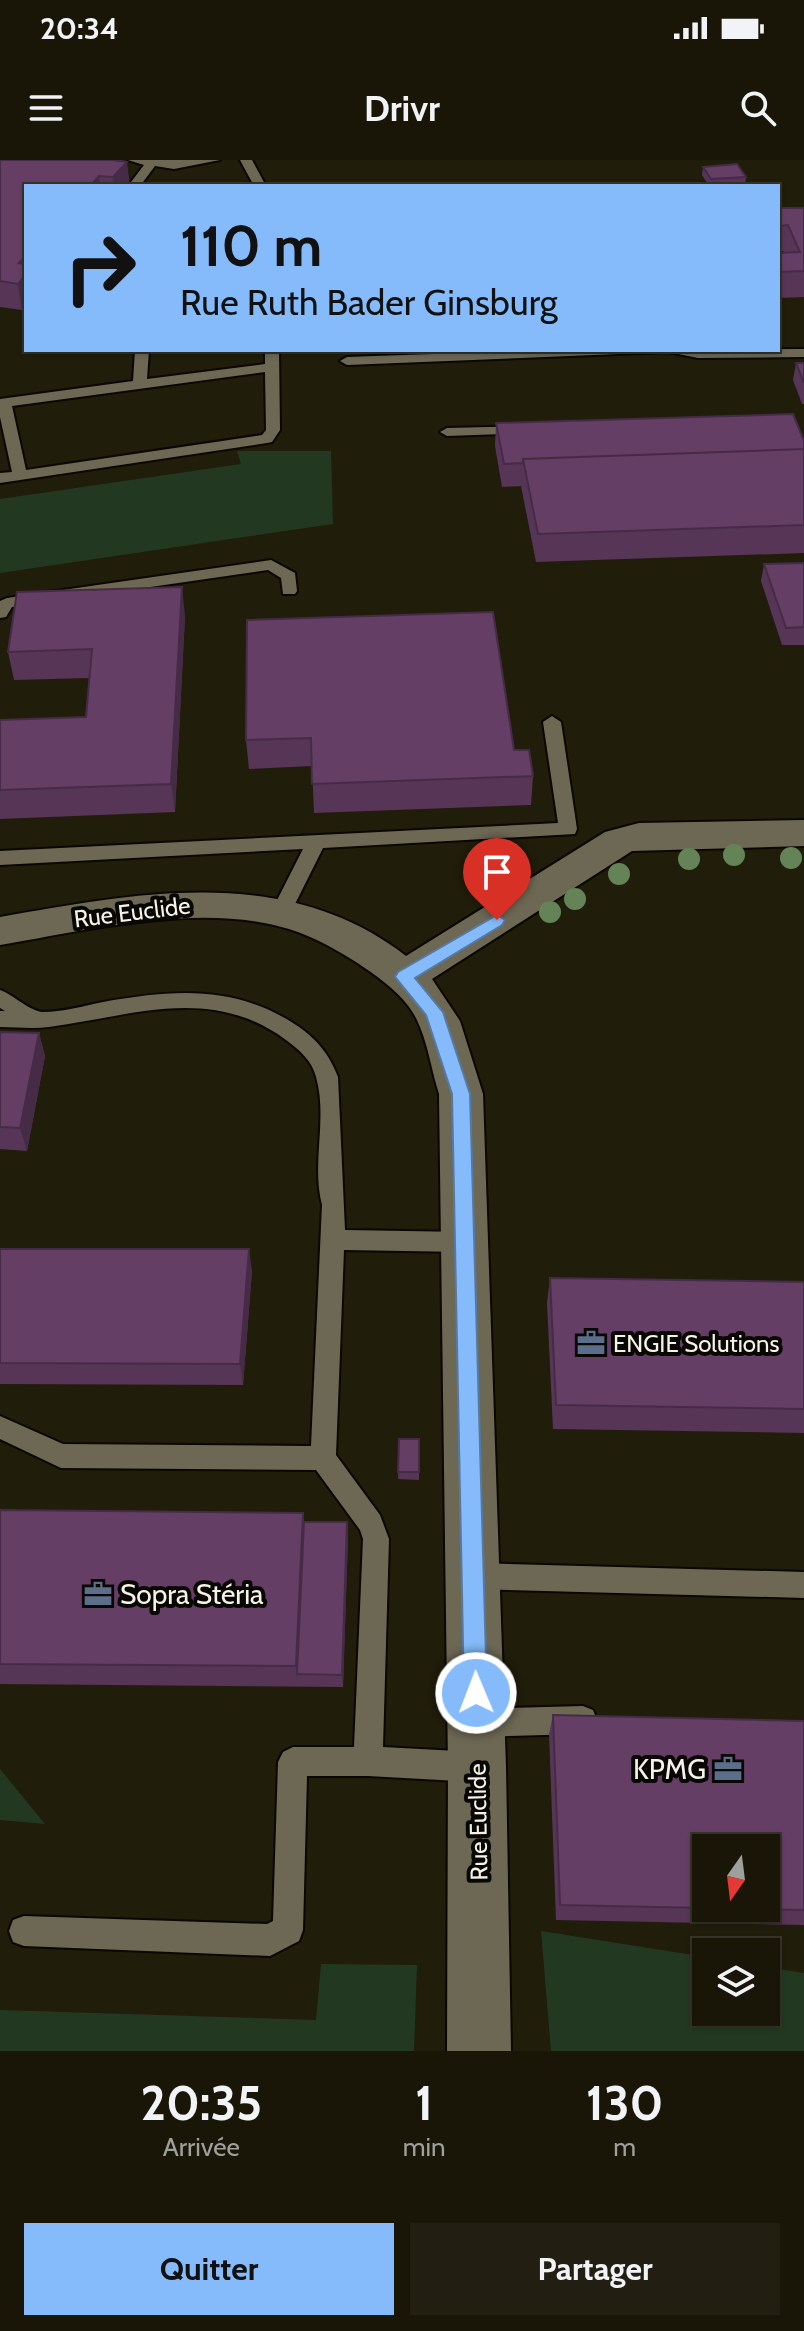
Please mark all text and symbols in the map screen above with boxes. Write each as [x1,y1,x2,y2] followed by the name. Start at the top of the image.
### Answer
[40,10,119,47] text: 20:34
[24,86,68,130] icon: menu
[364,86,440,130] text: Drivr
[736,86,780,130] icon: search
[180,212,322,280] text: 110 m
[48,216,152,320] icon: right
[180,280,558,324] text: Rue Ruth Bader Ginsburg
[463,838,531,920] pin
[475,850,519,894] icon: arrive
[72,890,192,934] street label: Rue Euclide
[576,1328,606,1358] office icon: ENGIE Solutions
[613,1329,779,1358] place label: ENGIE Solutions
[120,1577,264,1611] place label: Sopra Stéria
[83,1579,113,1609] office icon: Sopra Stéria
[434,1651,518,1735] position arrow
[633,1752,706,1786] place label: KPMG
[713,1754,743,1784] office icon: KPMG
[462,1763,494,1881] street label: Rue Euclide
[692,1834,780,1922] north arrow
[692,1834,780,2026] map controls
[692,1938,780,2026] button: layers
[141,2074,262,2132] text: 20:35
[415,2074,433,2132] text: 1
[586,2074,663,2132] text: 130
[163,2131,240,2163] text: Arrivée
[403,2131,445,2163] text: min
[613,2131,636,2163] text: m
[24,2223,394,2315] button: Quitter
[410,2223,780,2315] button: Partager

